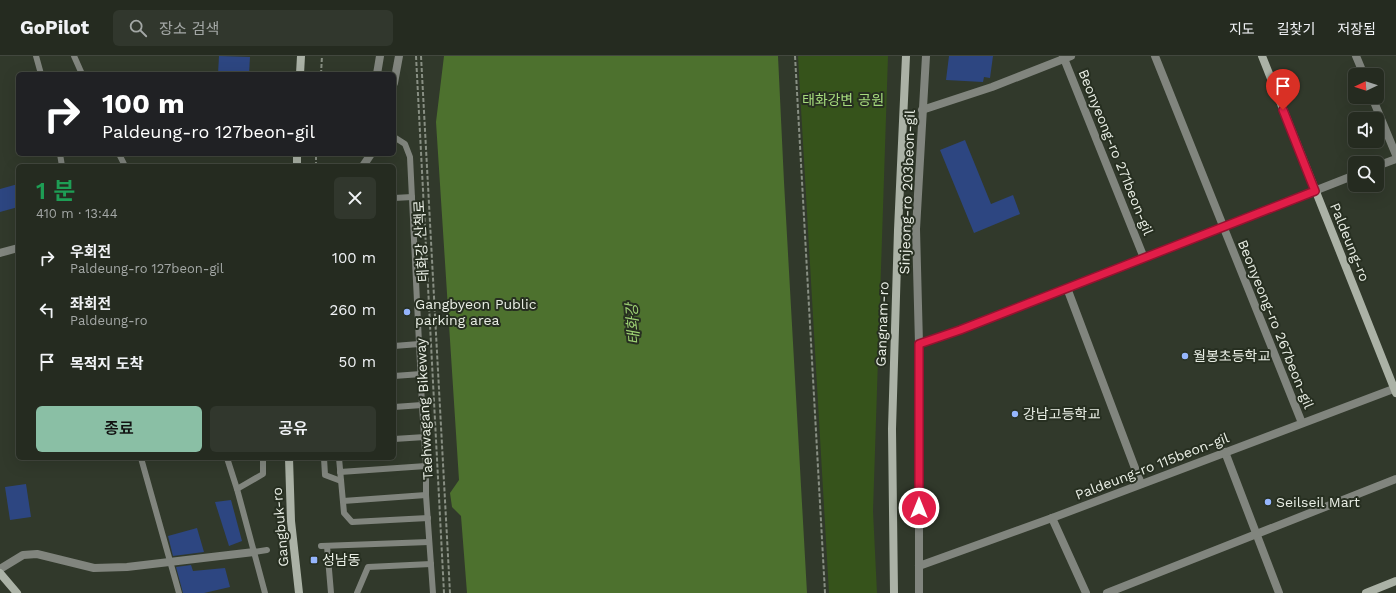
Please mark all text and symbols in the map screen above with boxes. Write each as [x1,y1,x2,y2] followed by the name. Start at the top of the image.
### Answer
[113,10,393,46] search box
[20,16,89,39] text: GoPilot
[127,17,149,39] icon: search
[159,20,219,38] text: 장소 검색
[1229,21,1255,37] text: 지도
[1277,21,1315,37] text: 길찾기
[1337,21,1376,37] text: 저장됨
[1075,67,1157,238] street label: Beonyeong-ro 271beon-gil
[1348,68,1384,104] north arrow
[1348,68,1384,192] map controls
[1266,69,1300,110] pin
[1272,75,1294,97] icon: arrive
[102,87,185,120] text: 100 m
[36,88,88,140] icon: right
[802,92,884,108] park label: 태화강변 공원
[896,109,918,275] street label: Sinjeong-ro 203beon-gil
[1348,112,1384,148] button: sound
[102,121,315,142] text: Paldeung-ro 127beon-gil
[1348,156,1384,192] button: search
[36,177,75,205] text: 1 분
[334,177,376,219] button: close
[411,199,431,282] street label: 태화강 산책로
[1327,200,1373,284] street label: Paldeung-ro
[36,206,118,221] text: 410 m · 13:44
[1235,237,1318,411] street label: Beonyeong-ro 267beon-gil
[70,243,111,261] text: 우회전
[36,247,58,269] icon: right
[332,249,376,267] text: 100 m
[70,261,224,276] text: Paldeung-ro 127beon-gil
[873,281,891,367] street label: Gangnam-ro
[70,295,111,313] text: 좌회전
[415,296,537,328] place label: Gangbyeon Public parking area
[36,299,58,321] icon: left
[329,301,376,319] text: 260 m
[622,301,643,345] water label: 태화강
[402,307,412,317] marker: Gangbyeon Public parking area
[70,313,147,328] text: Paldeung-ro
[412,337,436,480] street label: Taehwagang Bikeway
[1193,348,1270,364] place label: 월봉초등학교
[36,351,58,373] icon: arrive
[1180,351,1190,361] marker: 월봉초등학교
[339,353,376,371] text: 50 m
[70,355,143,373] text: 목적지 도착
[36,406,202,452] button: 종료
[210,406,376,452] button: 공유
[1023,406,1100,422] place label: 강남고등학교
[1010,409,1020,419] marker: 강남고등학교
[1073,429,1232,503] street label: Paldeung-ro 115beon-gil
[269,487,291,567] street label: Gangbuk-ro
[898,487,940,529] position arrow
[1276,494,1360,510] place label: Seilseil Mart
[1263,497,1273,507] marker: Seilseil Mart
[322,552,361,568] place label: 성남동
[309,555,319,565] marker: 성남동

